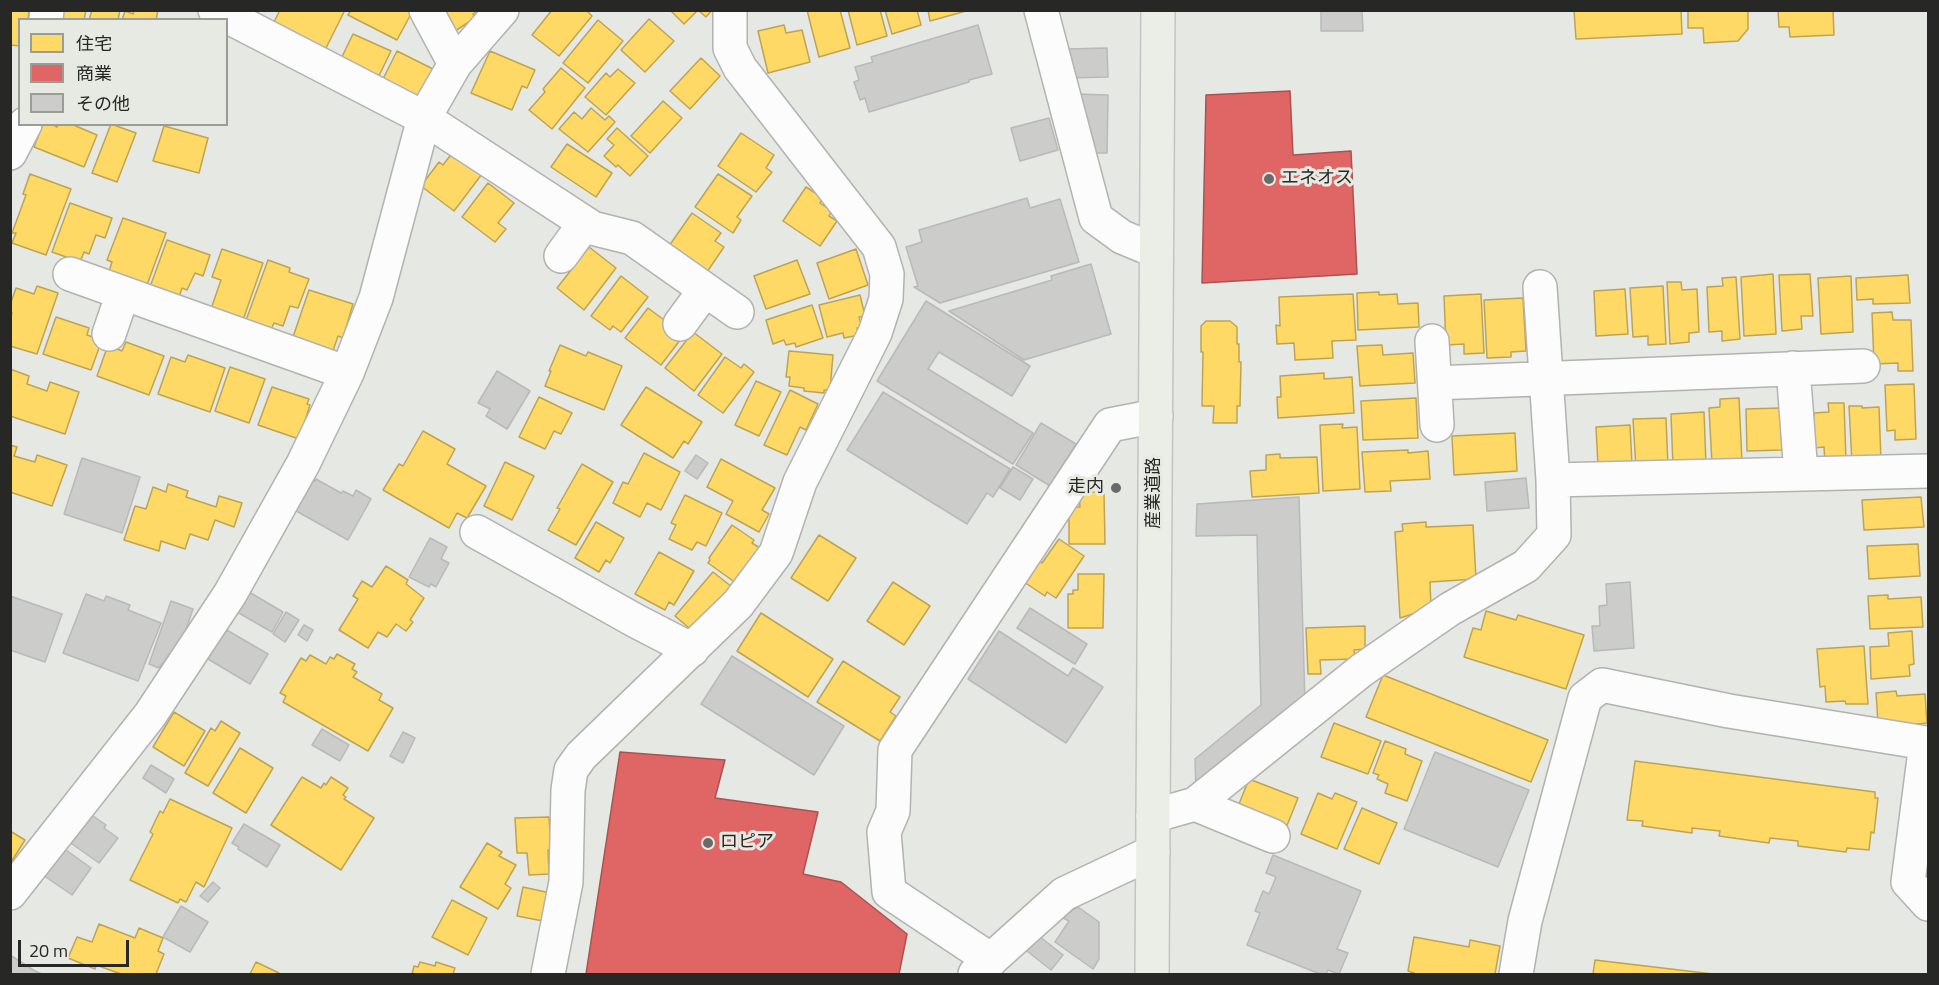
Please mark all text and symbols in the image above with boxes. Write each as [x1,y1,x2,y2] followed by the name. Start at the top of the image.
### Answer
[18,18,228,126] legend
[76,30,112,57] text: 住宅
[76,60,112,87] text: 商業
[76,90,130,117] text: その他
[1281,168,1353,190] place label: エネオス
[1262,172,1276,186] marker: エネオス
[1144,457,1166,529] street label: 産業道路
[1068,477,1104,499] place label: 走内
[1109,481,1123,495] marker: 走内
[720,832,774,854] place label: ロピア
[701,836,715,850] marker: ロピア
[21,928,132,966] scale bar
[29,937,68,964] text: 20 m

